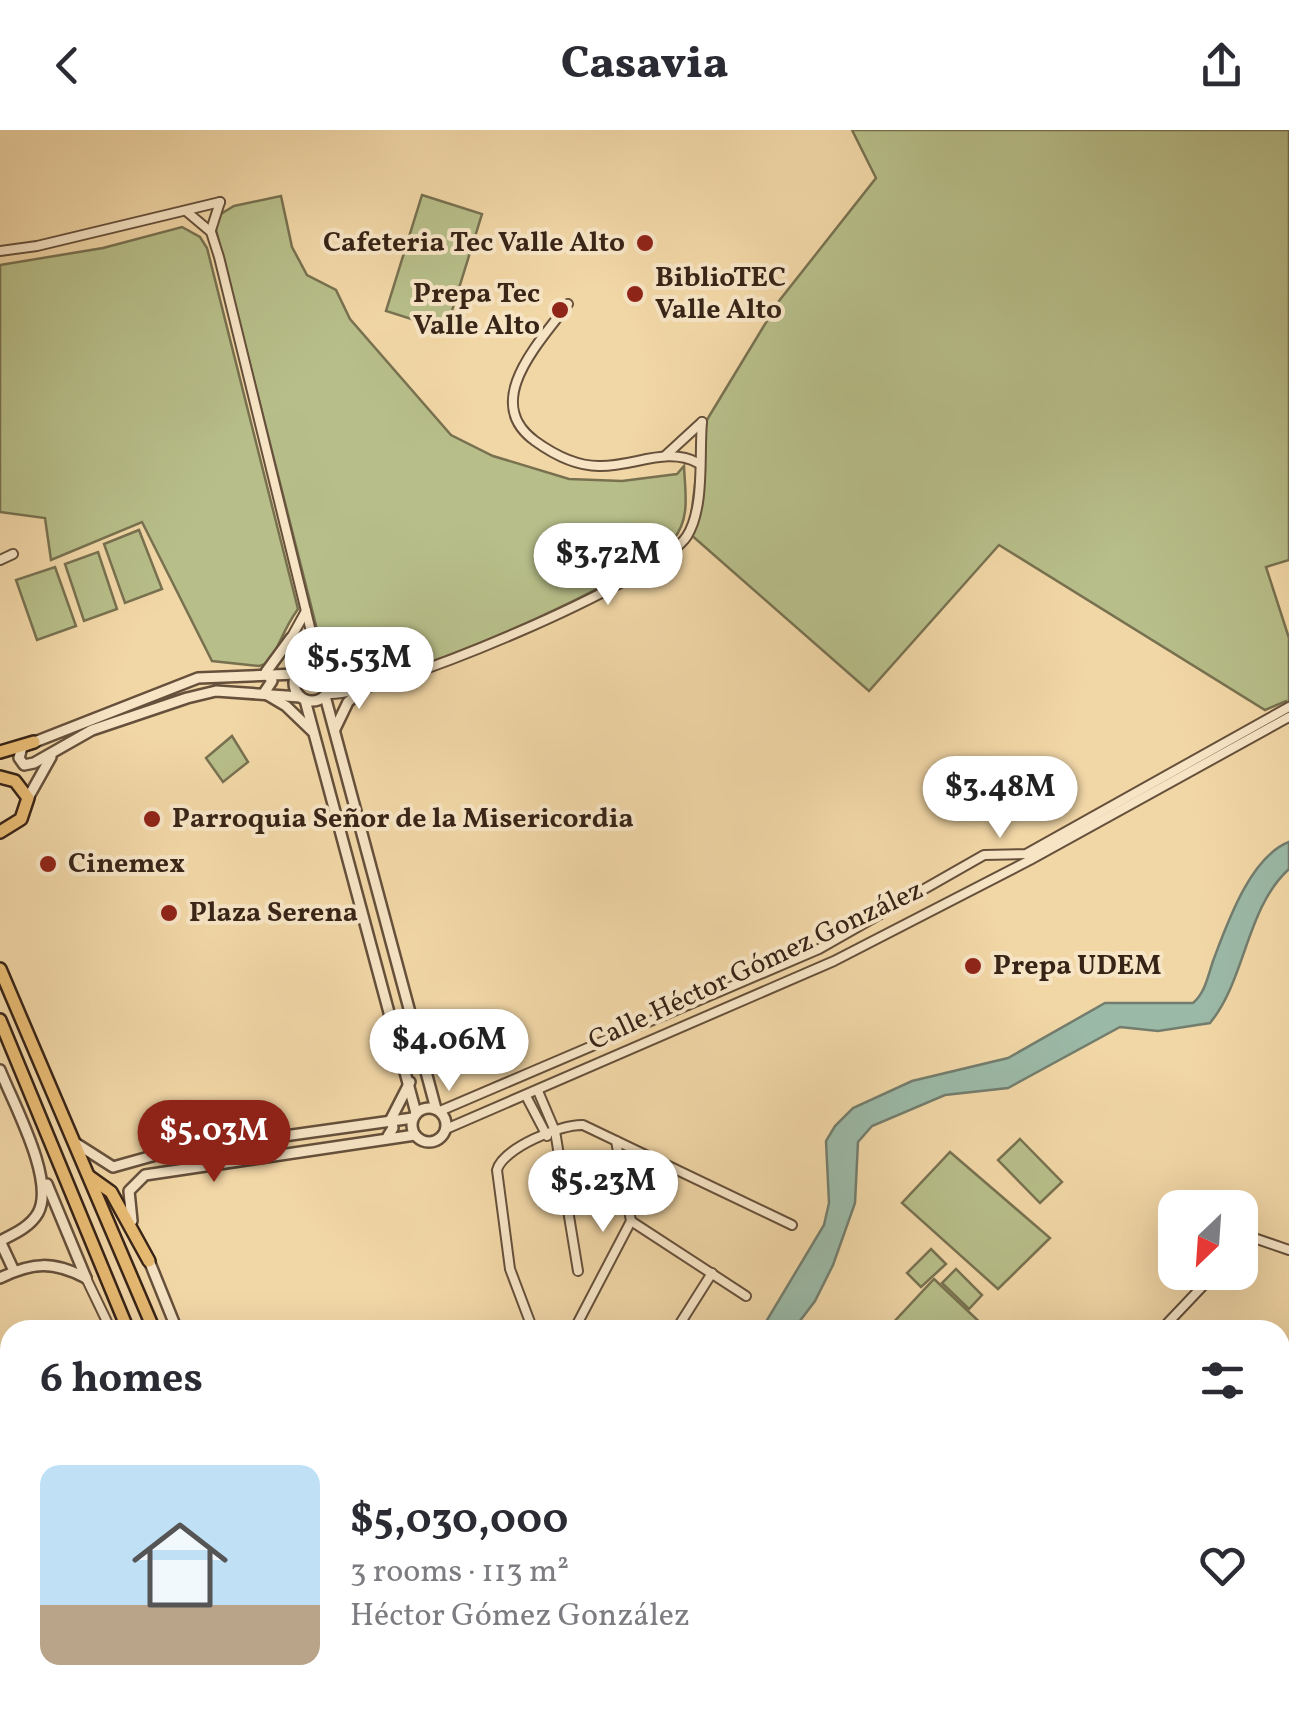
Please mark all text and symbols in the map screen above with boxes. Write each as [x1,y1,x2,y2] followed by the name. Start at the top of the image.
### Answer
[561,34,728,97] text: Casavia
[40,38,95,93] icon: back
[1194,38,1249,93] icon: share
[323,224,625,263] place label: Cafeteria Tec Valle Alto
[634,232,656,254] marker: Cafeteria Tec Valle Alto
[655,259,786,330] place label: BiblioTEC Valle Alto
[413,275,540,346] place label: Prepa Tec Valle Alto
[624,283,646,305] marker: BiblioTEC Valle Alto
[549,299,571,321] marker: Prepa Tec Valle Alto
[527,523,689,608] pin: $3.72M
[556,533,660,577] text: $3.72M
[278,627,440,712] pin: $5.53M
[307,637,411,681] text: $5.53M
[919,756,1081,841] pin: $3.48M
[945,766,1055,810] text: $3.48M
[172,800,634,839] place label: Parroquia Señor de la Misericordia
[141,808,163,830] marker: Parroquia Señor de la Misericordia
[68,845,185,884] place label: Cinemex
[37,853,59,875] marker: Cinemex
[582,871,930,1061] street label: Calle Héctor Gómez González
[189,894,358,933] place label: Plaza Serena
[158,902,180,924] marker: Plaza Serena
[993,947,1161,986] place label: Prepa UDEM
[962,955,984,977] marker: Prepa UDEM
[368,1009,530,1094] pin: $4.06M
[392,1019,506,1063] text: $4.06M
[133,1100,295,1185] pin: $5.03M
[160,1110,268,1154] text: $5.03M
[522,1150,684,1235] pin: $5.23M
[550,1160,656,1204] text: $5.23M
[1158,1190,1258,1290] north arrow
[1158,1190,1258,1290] map controls
[40,1351,203,1410] text: 6 homes
[1195,1353,1250,1408] icon: filters
[350,1492,568,1551] text: $5,030,000
[120,1505,240,1625] icon: home
[1195,1538,1250,1593] icon: heart
[350,1551,569,1595] text: 3 rooms · 113 m²
[350,1595,690,1639] text: Héctor Gómez González

